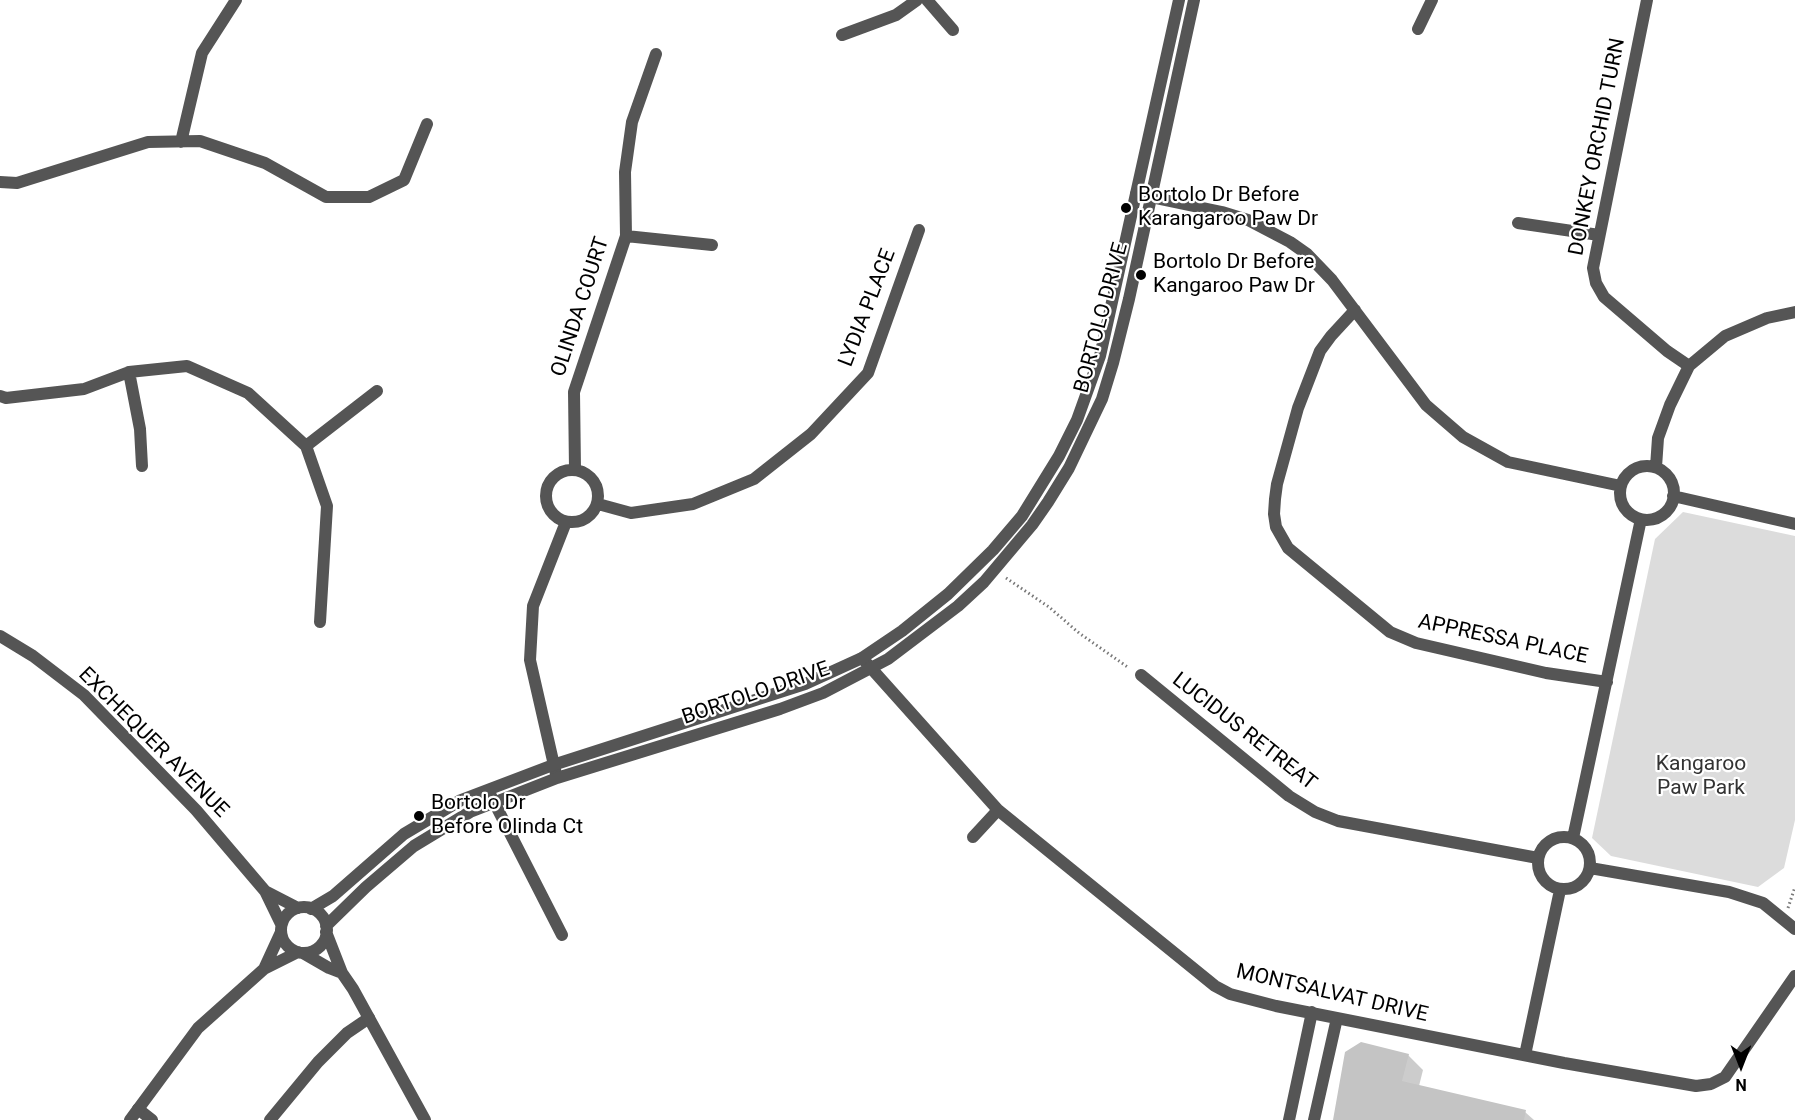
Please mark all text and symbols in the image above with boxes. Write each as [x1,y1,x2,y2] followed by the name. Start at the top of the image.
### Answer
[1565,36,1631,258] street label: DONKEY ORCHID TURN
[1138,183,1318,233] place label: Bortolo Dr Before Karangaroo Paw Dr
[1119,201,1133,215] marker: Bortolo Dr Before Karangaroo Paw Dr
[547,234,615,380] street label: OLINDA COURT
[1070,240,1134,396] street label: BORTOLO DRIVE
[834,246,902,370] street label: LYDIA PLACE
[1153,250,1315,300] place label: Bortolo Dr Before Kangaroo Paw Dr
[1134,268,1148,282] marker: Bortolo Dr Before Kangaroo Paw Dr
[1416,610,1590,670] street label: APPRESSA PLACE
[679,657,833,731] street label: BORTOLO DRIVE
[73,663,233,823] street label: EXCHEQUER AVENUE
[1167,668,1321,796] street label: LUCIDUS RETREAT
[1656,752,1746,802] park label: Kangaroo Paw Park
[431,791,583,841] place label: Bortolo Dr Before Olinda Ct
[412,809,426,823] marker: Bortolo Dr Before Olinda Ct
[1234,960,1430,1028] street label: MONTSALVAT DRIVE
[1711,1036,1771,1096] north arrow
[1735,1075,1747,1094] text: N

